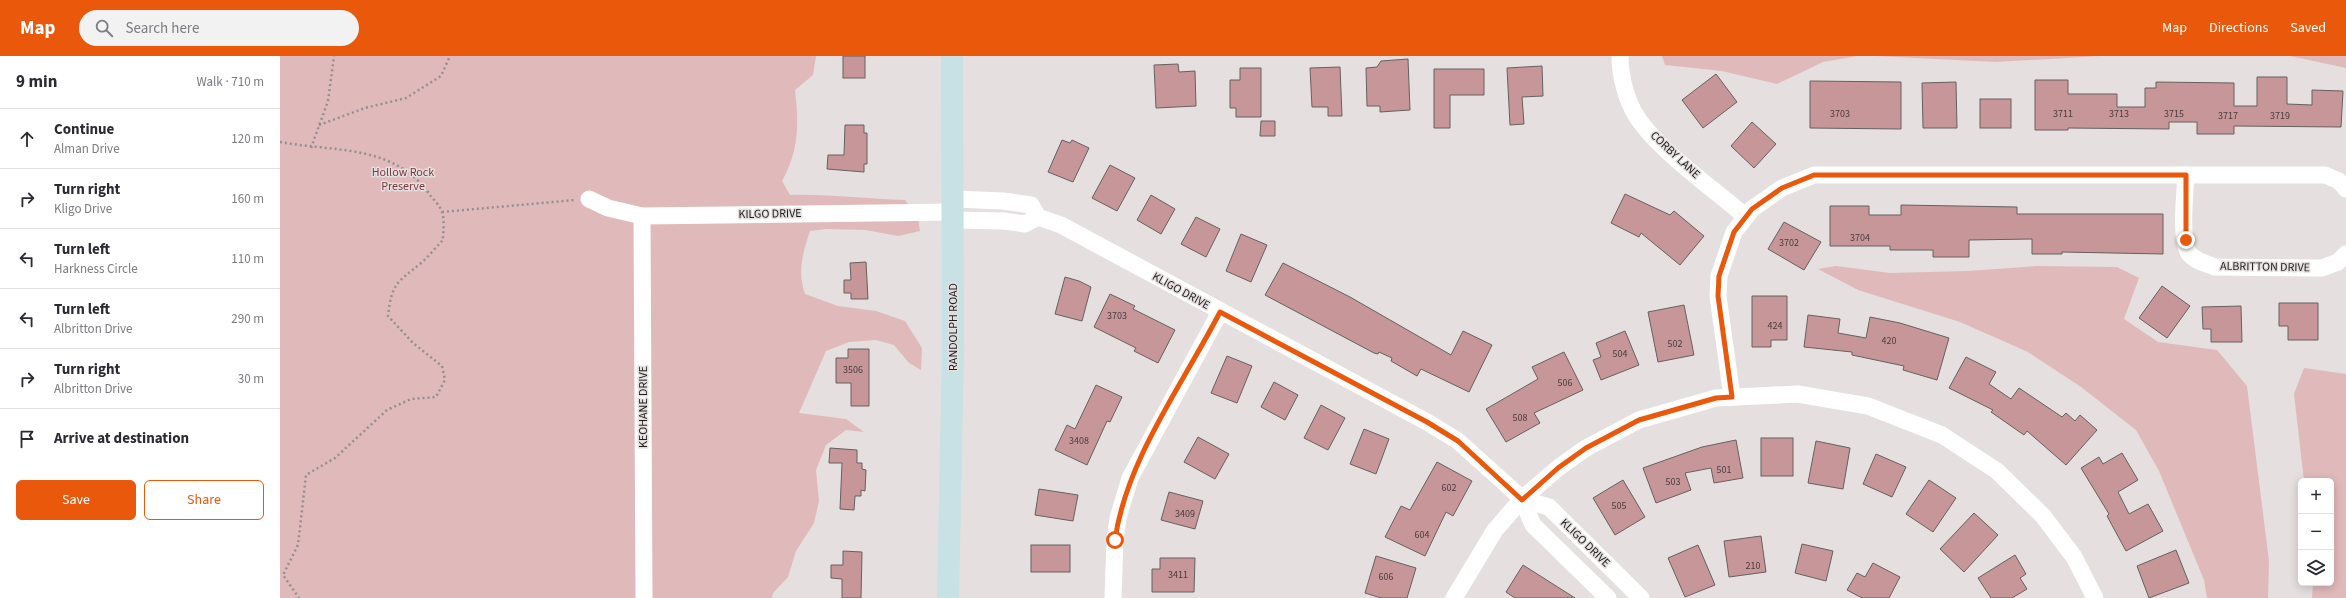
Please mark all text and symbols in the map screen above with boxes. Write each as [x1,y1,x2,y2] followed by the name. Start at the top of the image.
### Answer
[79,10,359,46] search box
[20,15,55,42] text: Map
[93,17,115,39] icon: search
[125,18,199,39] text: Search here
[2162,18,2187,38] text: Map
[2209,18,2268,38] text: Directions
[2290,18,2326,38] text: Saved
[16,70,57,94] text: 9 min
[196,73,264,91] text: Walk · 710 m
[1830,107,1850,121] house number: 3703
[2053,107,2073,121] house number: 3711
[2109,107,2129,121] house number: 3713
[2164,107,2184,121] house number: 3715
[2218,109,2238,123] house number: 3717
[2270,109,2290,123] house number: 3719
[54,119,114,140] text: Continue
[1646,127,1704,183] street label: CORBY LANE
[16,128,38,150] icon: ahead
[231,130,264,148] text: 120 m
[54,140,120,158] text: Alman Drive
[372,164,434,195] park label: Hollow Rock Preserve
[54,179,120,200] text: Turn right
[16,188,38,210] icon: right
[231,190,264,208] text: 160 m
[54,200,112,218] text: Kligo Drive
[738,205,802,223] street label: KILGO DRIVE
[1850,231,1870,245] house number: 3704
[2177,231,2195,249] route end
[1779,236,1799,250] house number: 3702
[54,239,110,260] text: Turn left
[16,248,38,270] icon: left
[231,250,264,268] text: 110 m
[2220,258,2310,276] street label: ALBRITTON DRIVE
[54,260,138,278] text: Harkness Circle
[1149,268,1213,314] street label: KLIGO DRIVE
[945,283,962,371] street label: RANDOLPH ROAD
[54,299,110,320] text: Turn left
[16,308,38,330] icon: left
[1107,309,1127,323] house number: 3703
[231,310,264,328] text: 290 m
[1768,319,1782,333] house number: 424
[54,320,133,338] text: Albritton Drive
[1882,334,1896,348] house number: 420
[1668,337,1682,351] house number: 502
[1613,347,1627,361] house number: 504
[54,359,120,380] text: Turn right
[843,363,863,377] house number: 3506
[635,366,652,448] street label: KEOHANE DRIVE
[16,368,38,390] icon: right
[238,370,264,388] text: 30 m
[1558,376,1572,390] house number: 506
[54,380,133,398] text: Albritton Drive
[1513,411,1527,425] house number: 508
[16,428,38,450] icon: arrive
[54,428,189,449] text: Arrive at destination
[1069,434,1089,448] house number: 3408
[1717,463,1731,477] house number: 501
[1666,475,1680,489] house number: 503
[2298,478,2334,586] map controls
[2298,478,2334,514] button: +
[16,480,136,520] button: Save
[144,480,264,520] button: Share
[1442,481,1456,495] house number: 602
[1612,499,1626,513] house number: 505
[1175,507,1195,521] house number: 3409
[2298,514,2334,550] button: −
[1556,515,1614,571] street label: KLIGO DRIVE
[1415,528,1429,542] house number: 604
[1106,531,1124,549] route start
[2298,550,2334,586] button: layers
[1746,559,1760,573] house number: 210
[1168,568,1188,582] house number: 3411
[1379,570,1393,584] house number: 606

